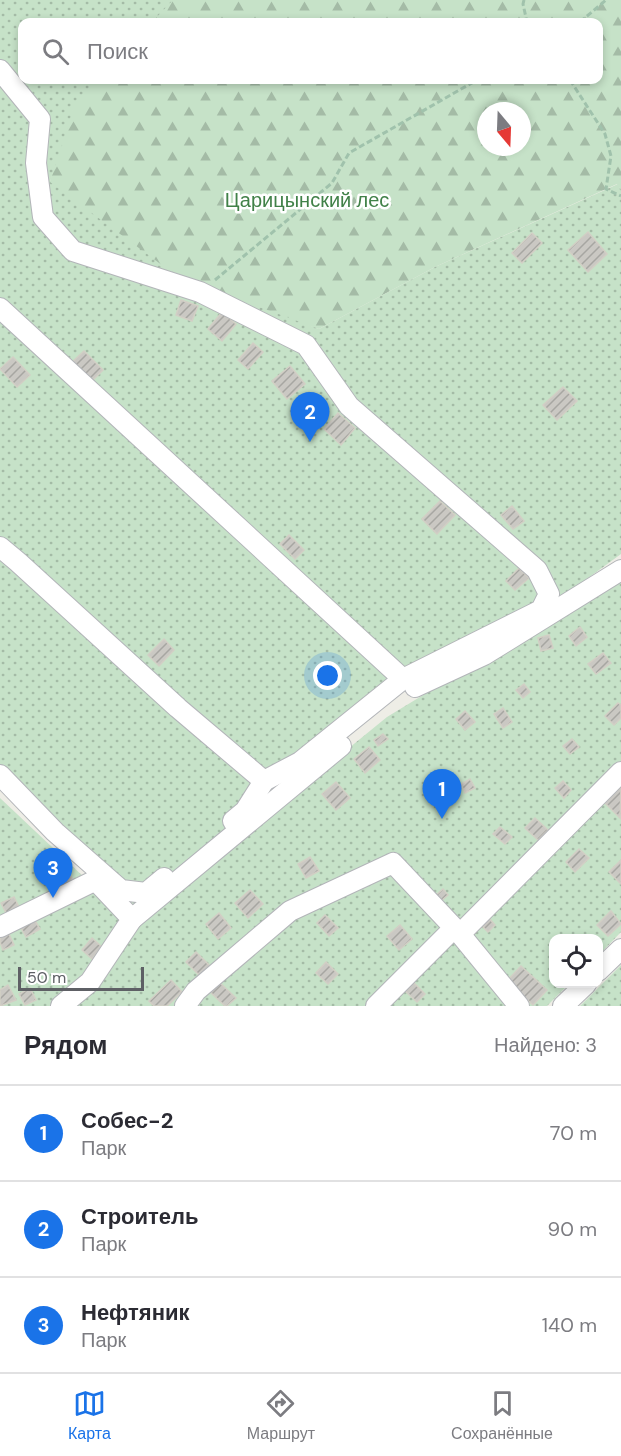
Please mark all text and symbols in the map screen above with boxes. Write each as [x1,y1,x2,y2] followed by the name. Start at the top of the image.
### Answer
[18,18,603,84] search box
[39,35,72,68] icon: search
[87,37,148,66] text: Поиск
[477,102,531,156] north arrow
[225,187,389,213] park label: Царицынский лес
[290,392,330,442] pin: 2
[313,661,342,690] your location
[422,770,462,819] pin: 1
[34,848,72,898] pin: 3
[549,934,603,988] map controls
[549,934,603,988] button: locate
[18,964,144,992] scale bar
[27,967,66,988] text: 50 m
[24,1028,107,1062] text: Рядом
[494,1032,597,1058] text: Найдено: 3
[81,1106,173,1135] text: Собес-2
[40,1120,47,1146] text: 1
[550,1120,597,1146] text: 70 m
[81,1135,126,1161] text: Парк
[81,1202,199,1231] text: Строитель
[38,1216,49,1242] text: 2
[548,1216,597,1242] text: 90 m
[81,1231,126,1257] text: Парк
[81,1298,190,1327] text: Нефтяник
[37,1312,50,1338] text: 3
[542,1312,597,1338] text: 140 m
[81,1327,126,1353] text: Парк
[68,1387,111,1444] tab: Карта
[247,1387,315,1444] tab: Маршрут
[451,1387,553,1444] tab: Сохранённые

